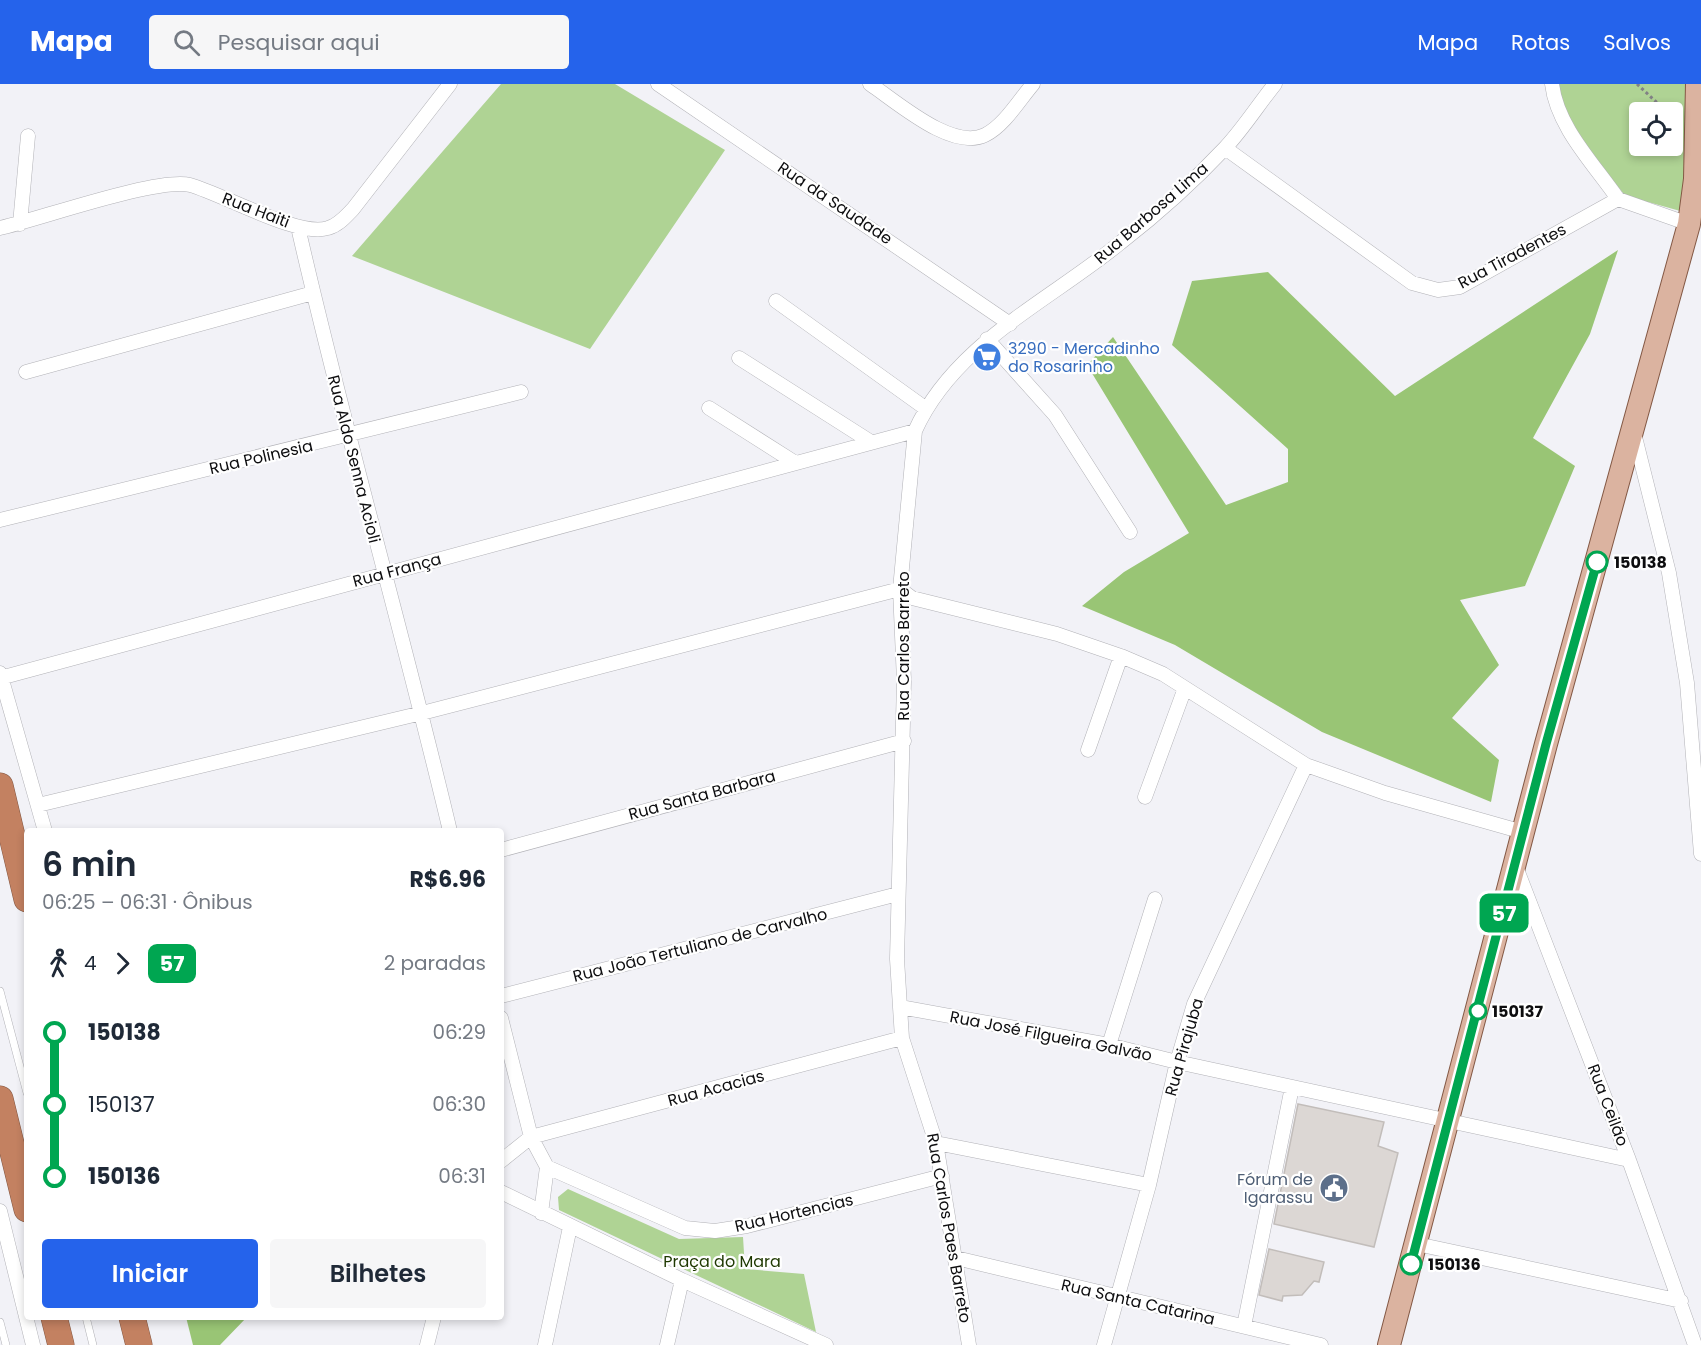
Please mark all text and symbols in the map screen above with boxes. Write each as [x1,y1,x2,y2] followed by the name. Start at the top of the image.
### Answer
[149,15,569,69] search box
[30,22,113,61] text: Mapa
[170,26,203,59] icon: search
[218,27,380,58] text: Pesquisar aqui
[1417,28,1478,57] text: Mapa
[1511,28,1570,57] text: Rotas
[1603,28,1671,57] text: Salvos
[1629,102,1683,156] map controls
[1629,102,1683,156] button: locate
[773,156,897,250] street label: Rua da Saudade
[1089,157,1213,269] street label: Rua Barbosa Lima
[219,187,293,233] street label: Rua Haiti
[1454,218,1570,294] street label: Rua Tiradentes
[1008,337,1160,378] place label: 3290 - Mercadinho do Rosarinho
[971,341,1003,373] supermarket icon: 3290 - Mercadinho do Rosarinho
[322,373,386,545] street label: Rua Aldo Senna Acioli
[207,434,315,480] street label: Rua Polinesia
[350,547,444,593] street label: Rua França
[1586,551,1608,573] marker: 150138
[1614,551,1667,574] place label: 150138
[892,571,915,721] street label: Rua Carlos Barreto
[626,764,778,826] street label: Rua Santa Barbara
[42,841,137,888] text: 6 min
[409,864,486,895] text: R$6.96
[42,888,253,916] text: 06:25 – 06:31 · Ônibus
[1477,894,1531,932] line badge: 57
[1492,899,1516,928] text: 57
[570,902,830,988] street label: Rua João Tertuliano de Carvalho
[42,947,75,980] icon: walk
[106,947,139,980] icon: forward
[84,949,97,977] text: 4
[160,949,184,978] text: 57
[384,949,486,977] text: 2 paradas
[1159,995,1209,1099] street label: Rua Pirajuba
[1492,1000,1544,1023] place label: 150137
[1469,1002,1487,1020] marker: 150137
[948,1005,1154,1067] street label: Rua José Filgueira Galvão
[88,1017,161,1048] text: 150138
[432,1018,486,1046] text: 06:29
[1582,1061,1634,1149] street label: Rua Ceilão
[665,1064,767,1112] street label: Rua Acacias
[88,1089,155,1120] text: 150137
[432,1090,486,1118] text: 06:30
[921,1131,977,1325] street label: Rua Carlos Paes Barreto
[88,1161,161,1192] text: 150136
[438,1162,486,1190] text: 06:31
[1237,1168,1313,1209] place label: Fórum de Igarassu
[1318,1172,1350,1204] public building icon: Fórum de Igarassu
[732,1188,856,1238] street label: Rua Hortencias
[42,1239,258,1308] button: Iniciar
[270,1239,486,1308] button: Bilhetes
[663,1250,781,1273] park label: Praça do Mara
[1400,1253,1422,1275] marker: 150136
[1428,1253,1481,1276] place label: 150136
[1059,1273,1217,1331] street label: Rua Santa Catarina

